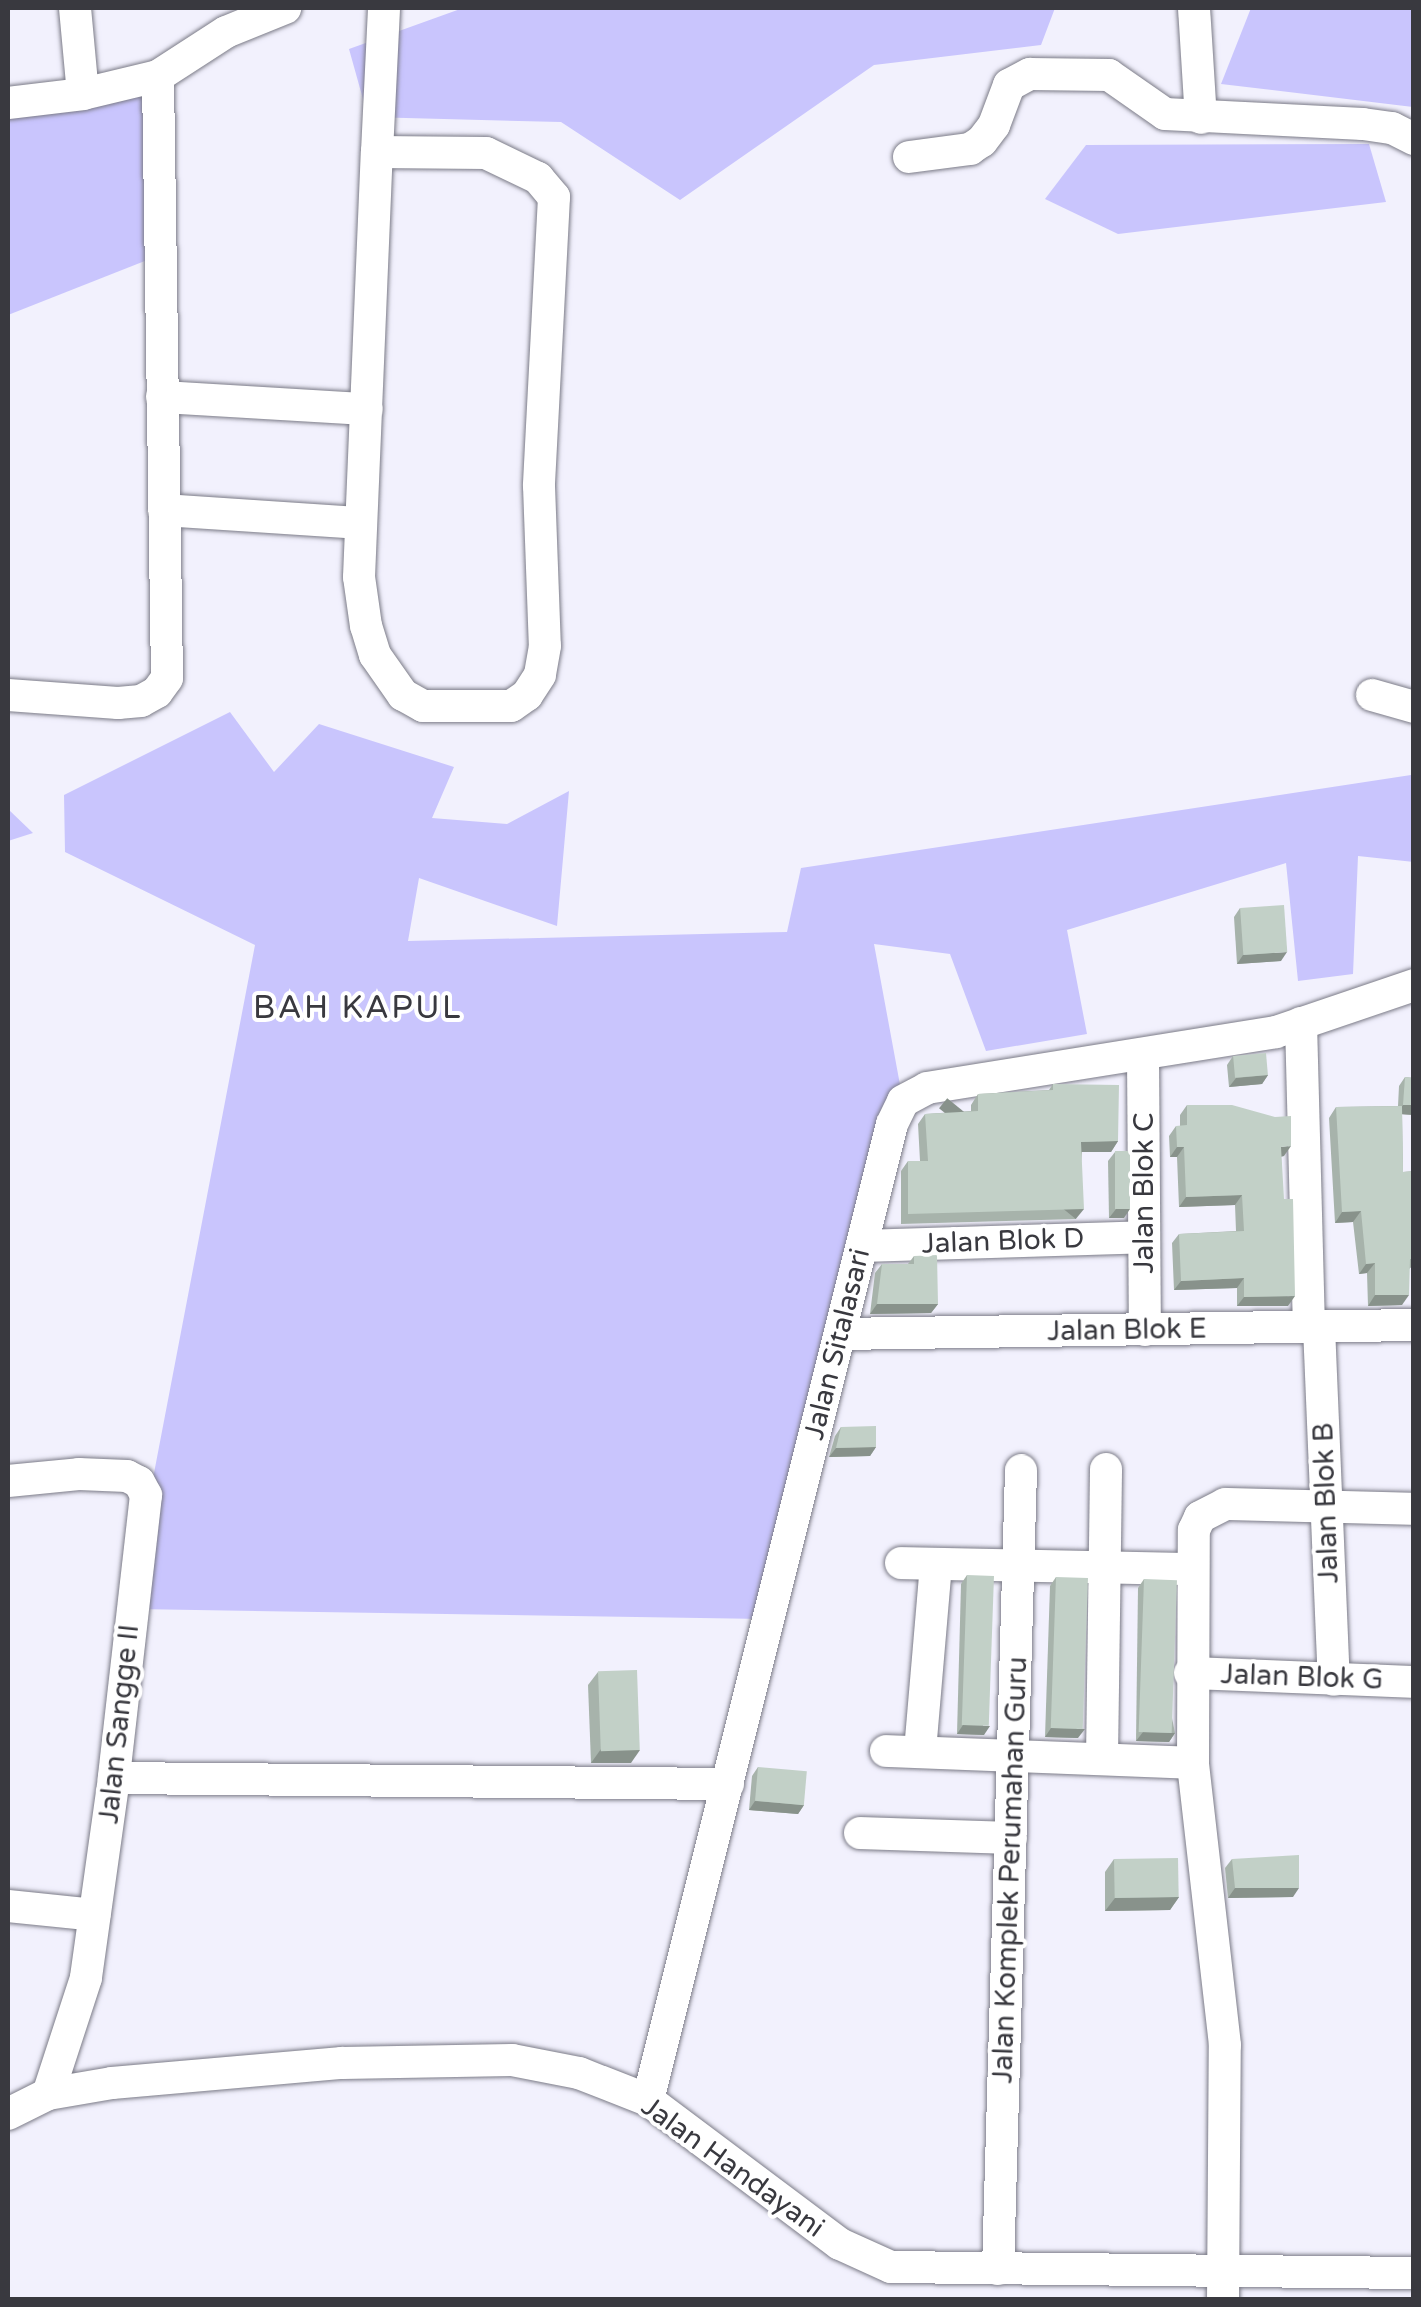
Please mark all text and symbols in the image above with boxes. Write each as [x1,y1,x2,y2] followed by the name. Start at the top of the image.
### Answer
[253,989,463,1027] district label: BAH KAPUL
[1127,1112,1161,1274] street label: Jalan Blok C
[921,1221,1085,1261] street label: Jalan Blok D
[797,1245,877,1443] street label: Jalan Sitalasari
[1047,1312,1207,1348] street label: Jalan Blok E
[1306,1422,1346,1584] street label: Jalan Blok B
[92,1623,146,1825] street label: Jalan Sangge II
[986,1656,1034,2084] street label: Jalan Komplek Perumahan Guru
[1220,1657,1384,1697] street label: Jalan Blok G
[635,2089,831,2245] street label: Jalan Handayani

